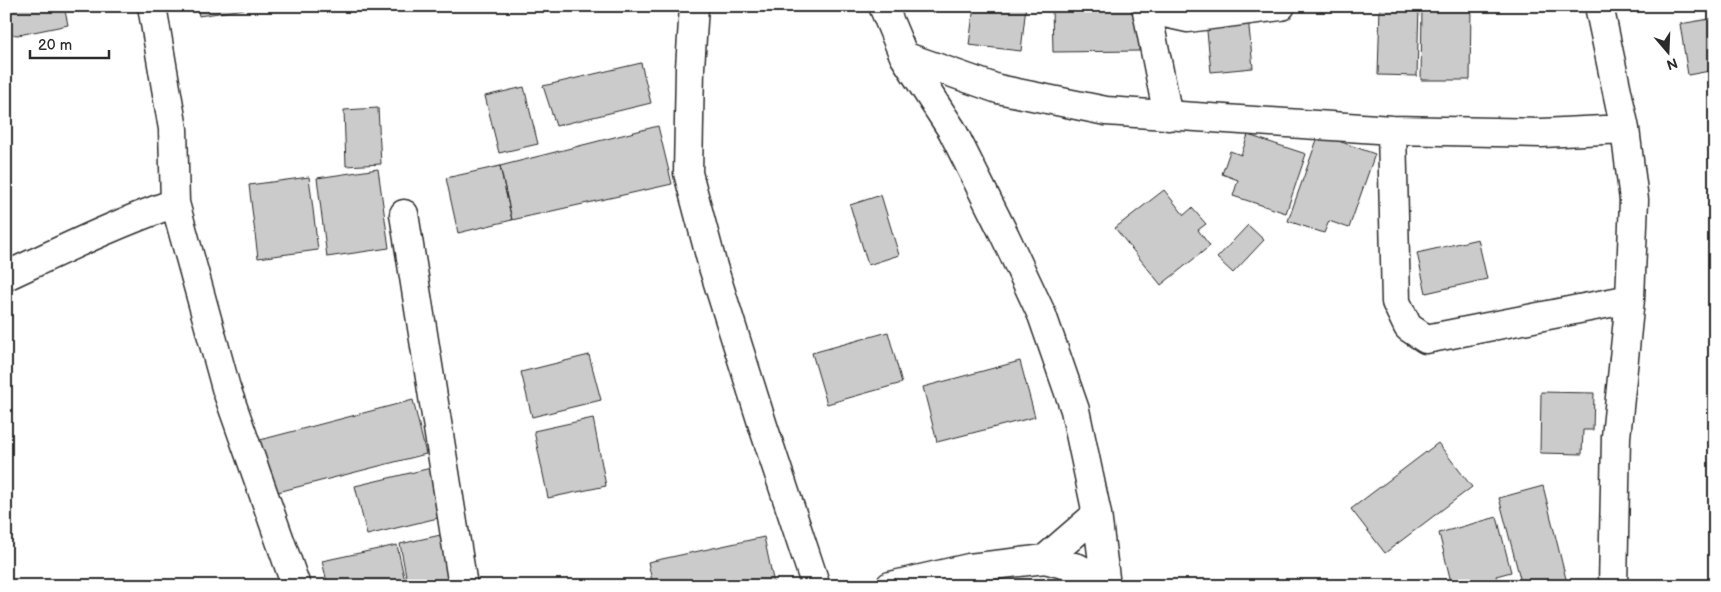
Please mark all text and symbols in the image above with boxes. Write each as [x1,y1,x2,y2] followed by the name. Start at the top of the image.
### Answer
[30,28,109,60] scale bar
[1644,28,1694,78] north arrow
[38,36,72,55] text: 20 m
[1664,54,1680,74] text: N

